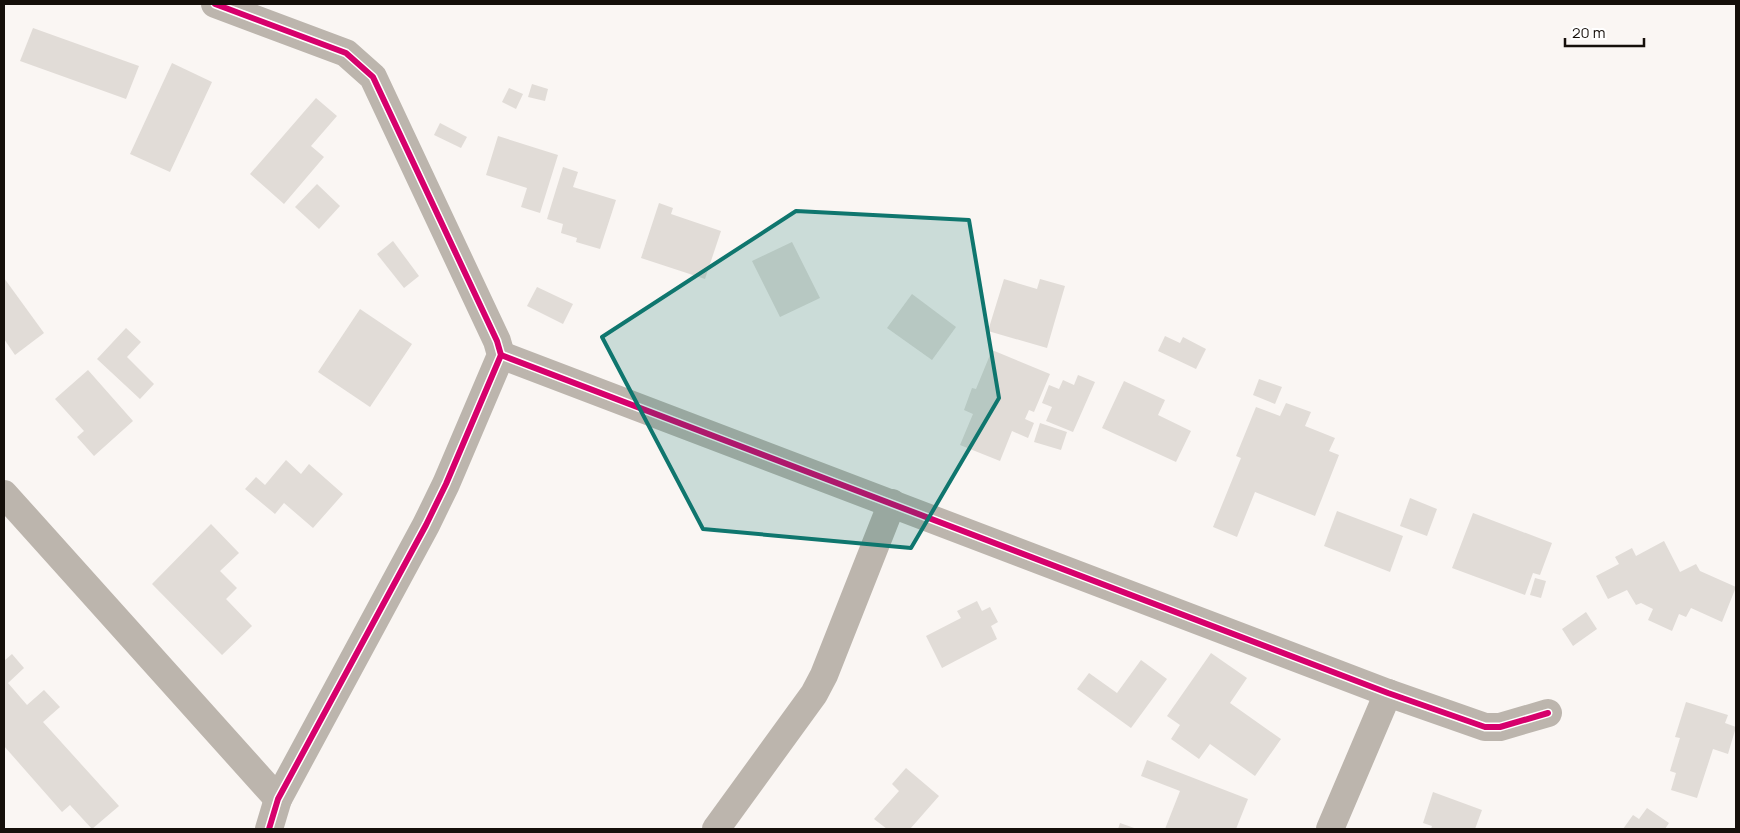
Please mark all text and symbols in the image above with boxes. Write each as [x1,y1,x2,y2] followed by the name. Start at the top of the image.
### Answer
[1565,15,1644,47] scale bar
[1572,22,1605,43] text: 20 m

